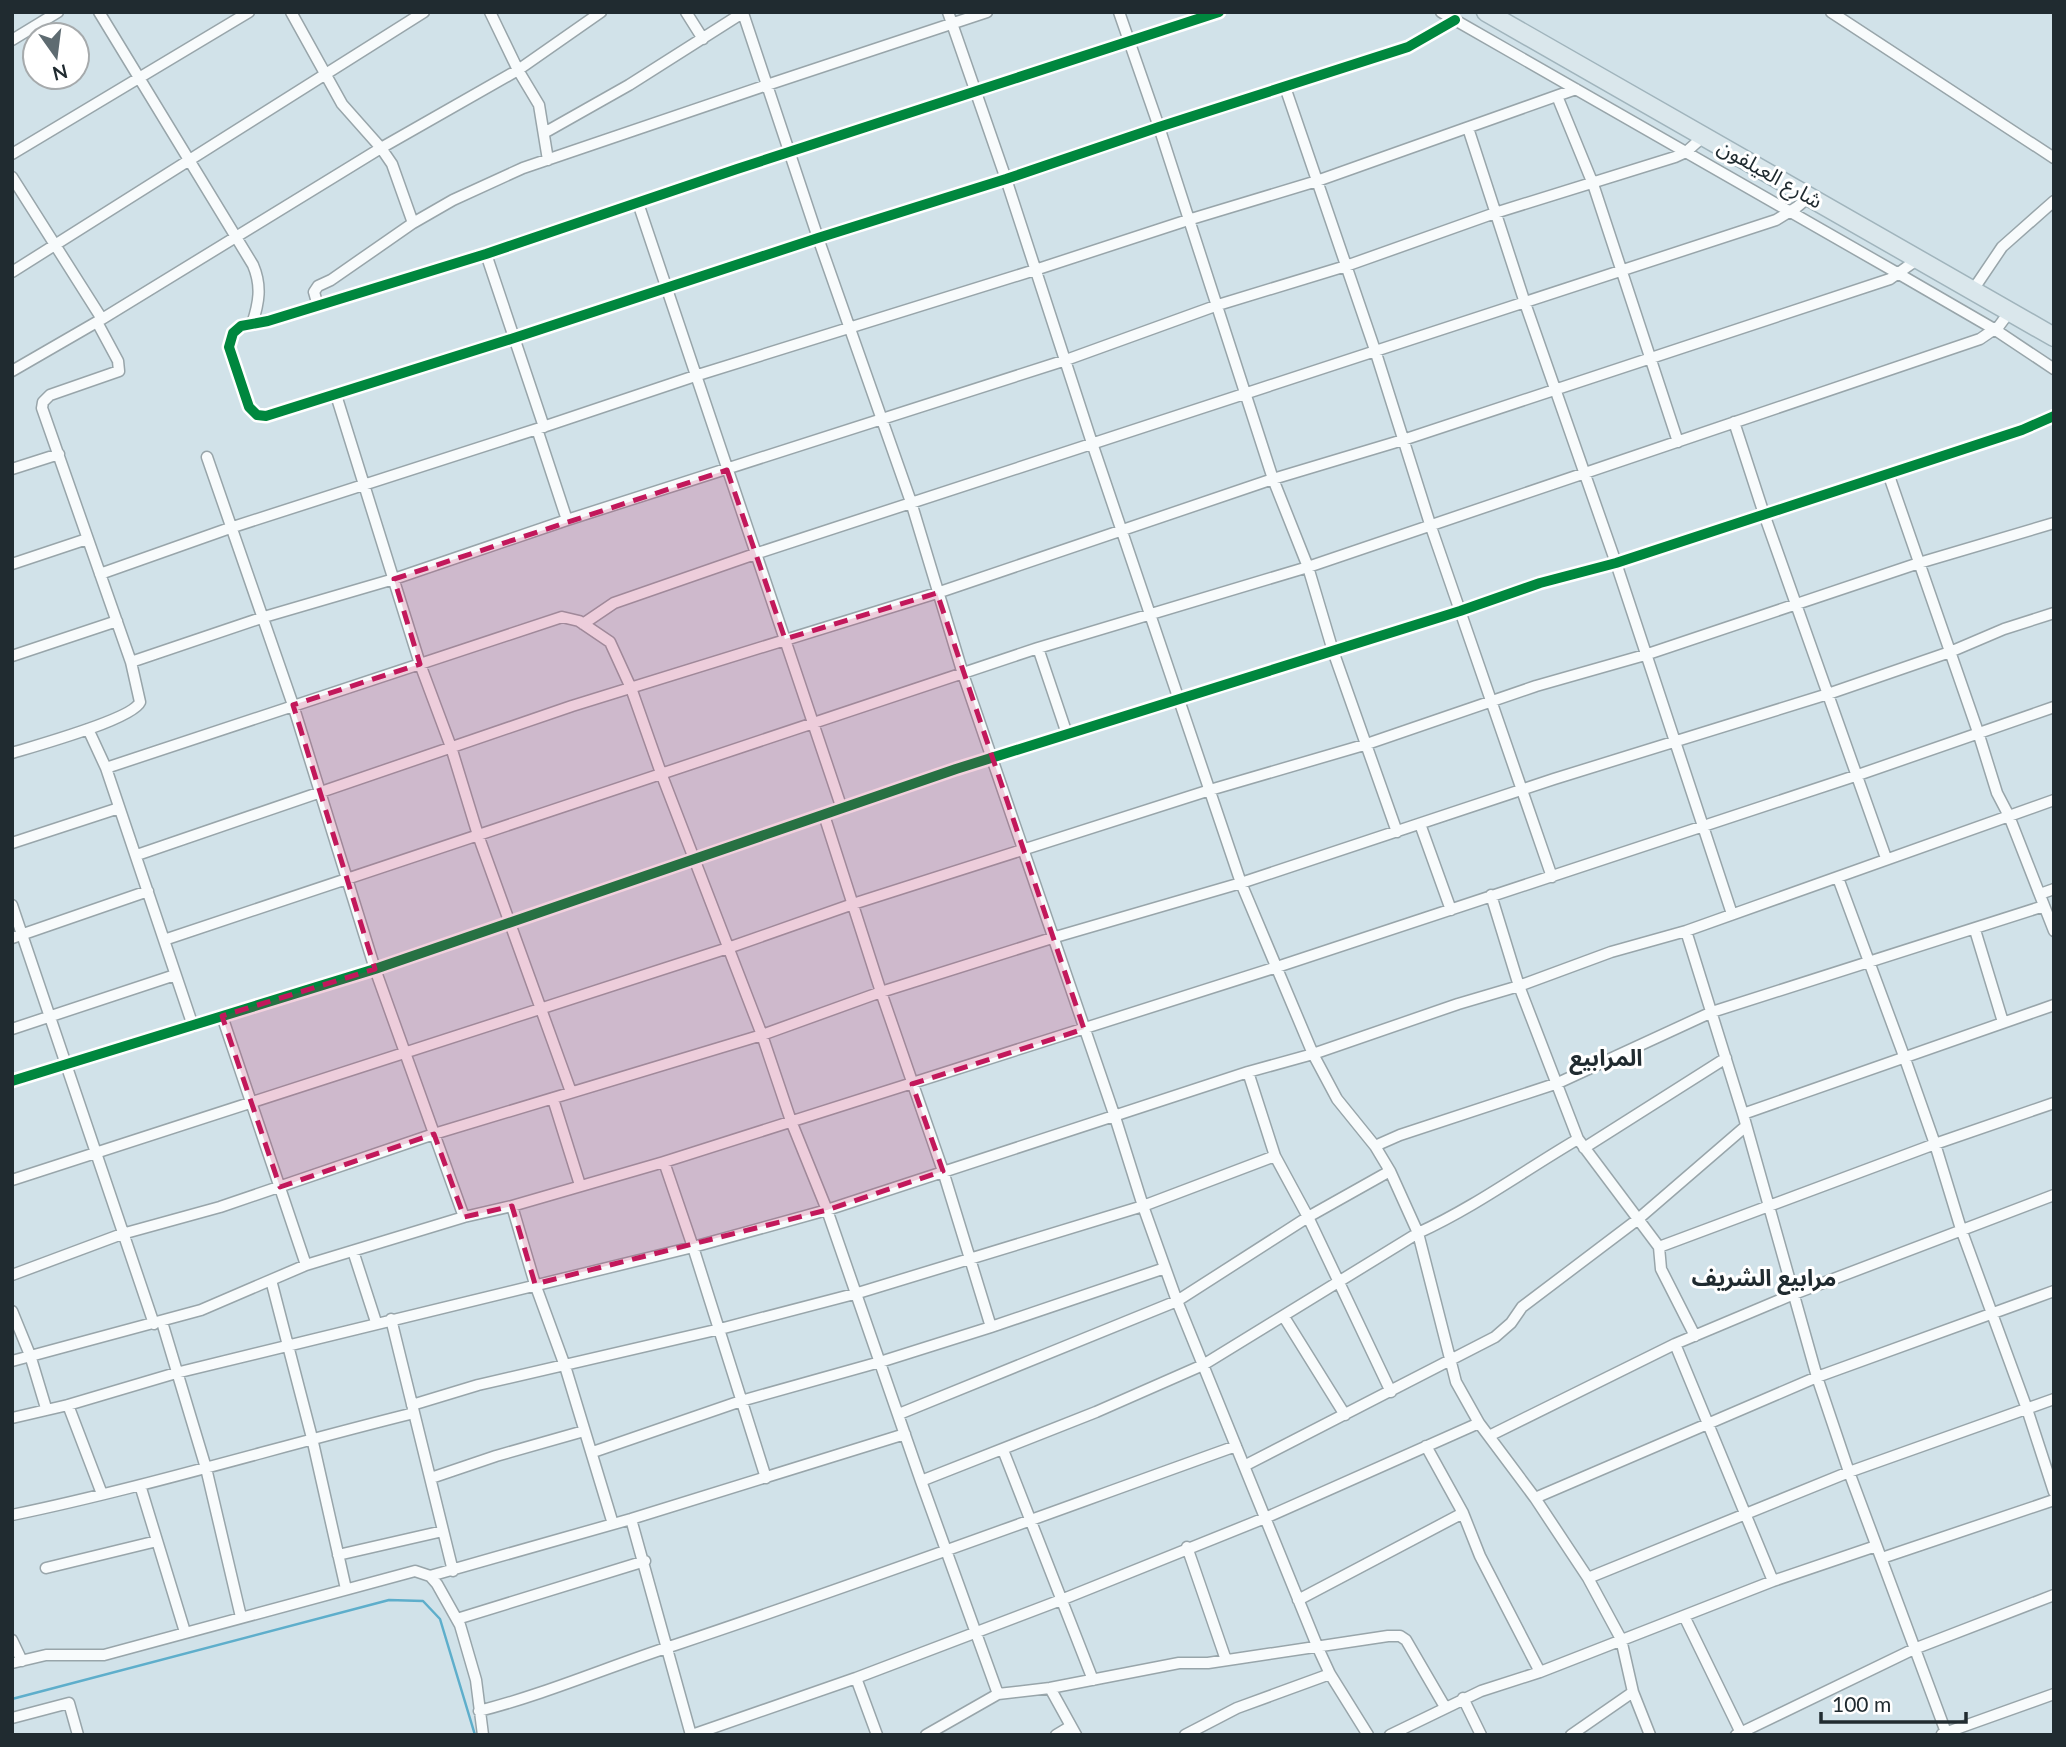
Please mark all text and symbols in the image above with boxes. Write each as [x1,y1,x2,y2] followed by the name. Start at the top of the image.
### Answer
[21,21,91,91] north arrow
[50,60,70,86] text: N
[1712,133,1827,216] street label: شارع العيلفون
[1569,1043,1643,1075] district label: المرابيع
[1692,1263,1836,1295] district label: مرابيع الشريف
[1821,1680,1966,1724] scale bar
[1832,1691,1891,1716] text: 100 m

